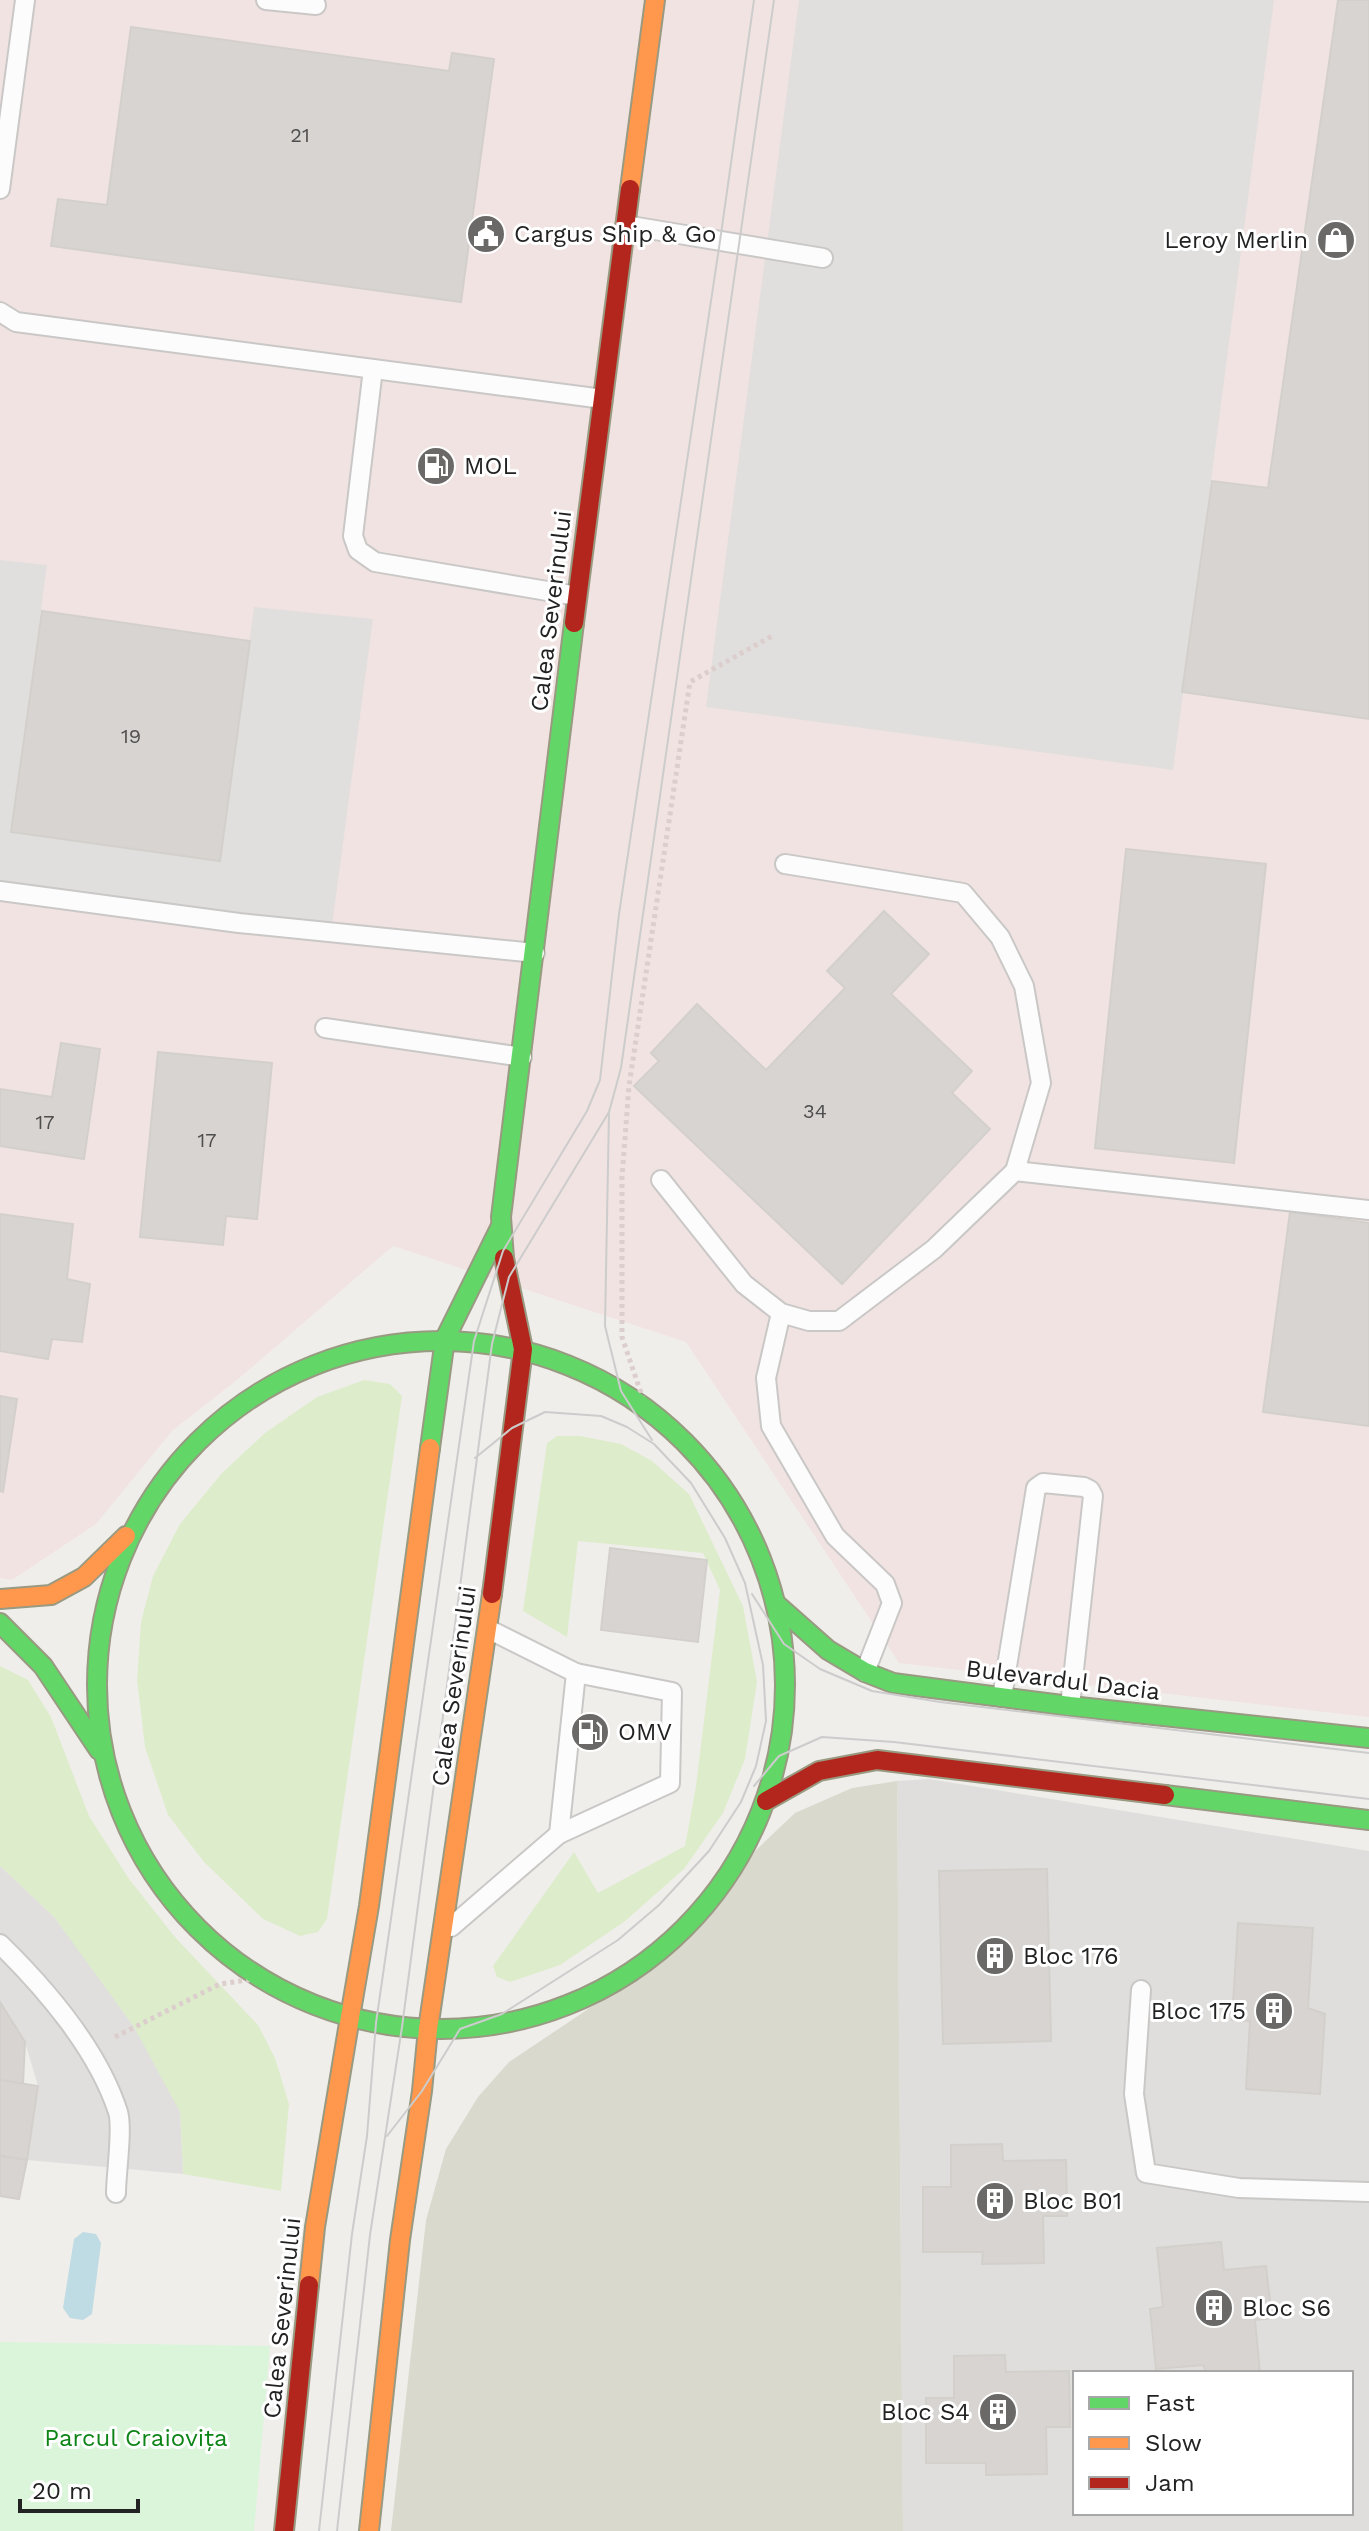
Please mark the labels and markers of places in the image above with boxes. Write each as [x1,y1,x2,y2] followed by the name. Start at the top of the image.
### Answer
[465,213,507,255] public building icon: Cargus Ship & Go
[1315,219,1357,261] shop icon: Leroy Merlin
[514,220,716,248] place label: Cargus Ship & Go
[1164,226,1308,254] place label: Leroy Merlin
[415,445,457,487] fuel station icon: MOL
[464,452,517,480] place label: MOL
[569,1711,611,1753] fuel station icon: OMV
[618,1718,672,1746] place label: OMV
[974,1935,1016,1977] building icon: Bloc 176
[1023,1942,1119,1970] place label: Bloc 176
[1253,1990,1295,2032] building icon: Bloc 175
[1151,1997,1246,2025] place label: Bloc 175
[974,2180,1016,2222] building icon: Bloc B01
[1023,2187,1122,2215] place label: Bloc B01
[1193,2287,1235,2329] building icon: Bloc S6
[1242,2294,1331,2322] place label: Bloc S6
[977,2391,1019,2433] building icon: Bloc S4
[881,2398,970,2426] place label: Bloc S4

